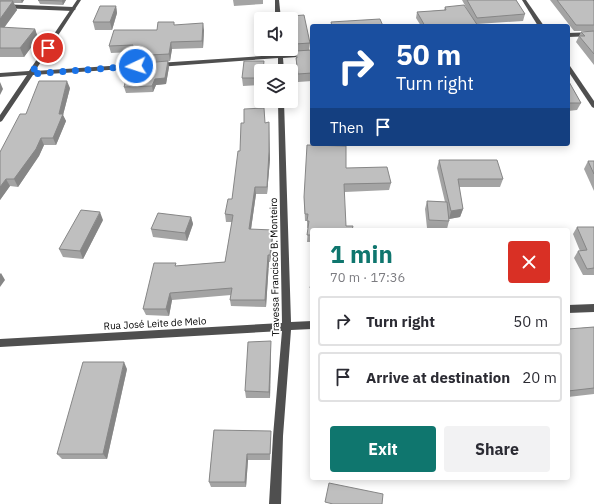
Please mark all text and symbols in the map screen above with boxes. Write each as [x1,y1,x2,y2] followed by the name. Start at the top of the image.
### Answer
[254,12,298,108] map controls
[254,12,298,56] button: sound
[31,31,65,65] pin
[396,36,461,73] text: 50 m
[37,37,59,59] icon: arrive
[330,40,382,92] icon: right
[115,45,157,87] position arrow
[254,64,298,108] button: layers
[396,72,474,95] text: Turn right
[372,116,394,138] icon: arrive
[330,118,364,137] text: Then
[267,197,282,336] street label: Travessa Francisco B. Monteiro
[330,238,393,270] text: 1 min
[508,241,550,283] button: close
[330,269,405,286] text: 70 m · 17:36
[332,310,354,332] icon: right
[366,312,435,331] text: Turn right
[513,312,548,331] text: 50 m
[103,314,207,333] street label: Rua José Leite de Melo
[332,366,354,388] icon: arrive
[366,368,510,387] text: Arrive at destination
[522,368,557,387] text: 20 m
[330,426,436,472] button: Exit
[444,426,550,472] button: Share

